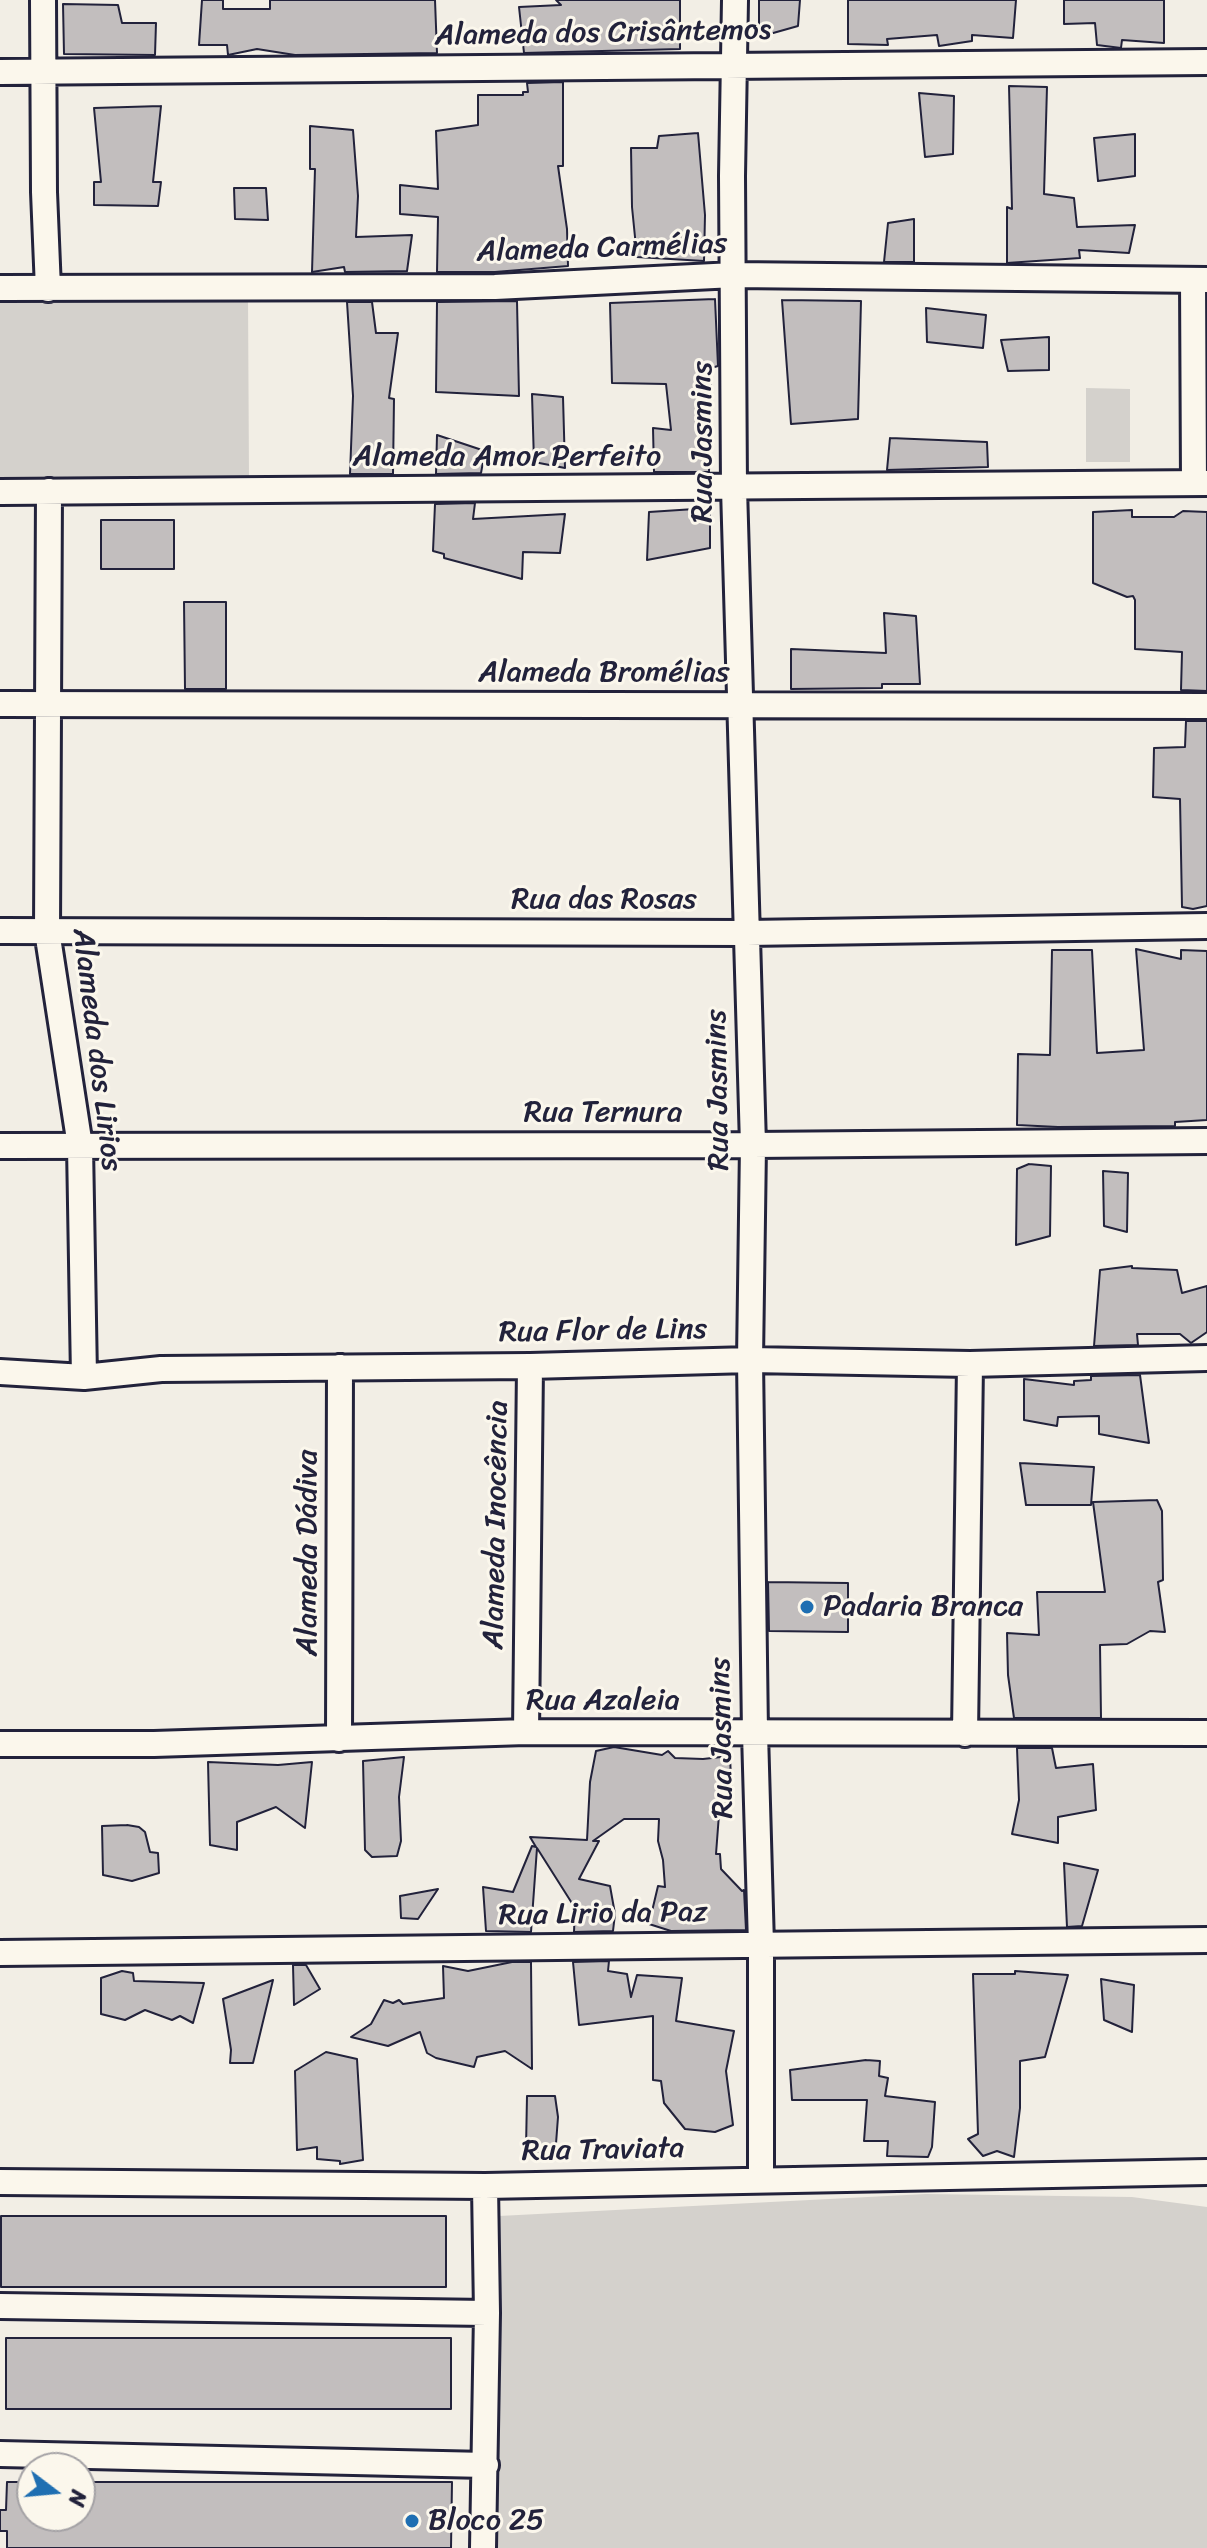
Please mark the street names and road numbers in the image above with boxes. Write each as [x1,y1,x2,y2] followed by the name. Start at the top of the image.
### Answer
[435,13,771,55] street label: Alameda dos Crisântemos
[476,227,728,271] street label: Alameda Carmélias
[685,361,721,523] street label: Rua Jasmins
[353,439,661,475] street label: Alameda Amor Perfeito
[478,655,730,691] street label: Alameda Bromélias
[511,882,697,918] street label: Rua das Rosas
[63,926,129,1174] street label: Alameda dos Lirios
[700,1009,738,1171] street label: Rua Jasmins
[524,1095,682,1131] street label: Rua Ternura
[498,1312,708,1352] street label: Rua Flor de Lins
[477,1400,517,1650] street label: Alameda Inocência
[290,1450,326,1656] street label: Alameda Dádiva
[704,1657,742,1819] street label: Rua Jasmins
[526,1683,680,1719] street label: Rua Azaleia
[498,1895,708,1935] street label: Rua Lirio da Paz
[521,2132,685,2170] street label: Rua Traviata

